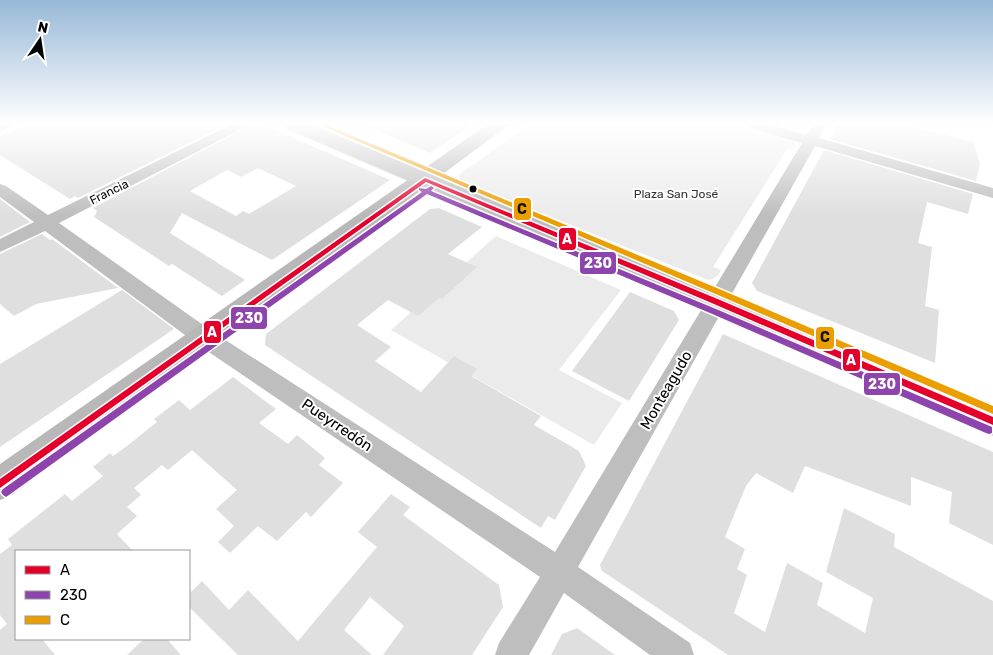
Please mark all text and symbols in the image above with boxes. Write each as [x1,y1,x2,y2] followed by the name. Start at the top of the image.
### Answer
[15,15,65,65] north arrow
[36,18,50,37] text: N
[87,177,131,207] street label: Francia
[468,184,478,194] unlabelled marker
[634,187,719,201] park label: Plaza San José
[513,197,532,221] line badge: C
[517,201,527,218] text: C
[558,227,577,251] line badge: A
[562,231,572,248] text: A
[579,251,617,275] line badge: 230
[584,255,612,272] text: 230
[230,306,268,330] line badge: 230
[235,310,263,327] text: 230
[203,320,222,344] line badge: A
[207,324,217,341] text: A
[815,326,835,350] line badge: C
[820,329,830,346] text: C
[636,348,696,432] street label: Monteagudo
[842,348,861,372] line badge: A
[846,352,856,369] text: A
[863,372,901,396] line badge: 230
[868,376,896,393] text: 230
[298,395,376,455] street label: Pueyrredón
[15,550,190,640] legend
[60,561,70,579] text: A
[60,586,87,604] text: 230
[60,611,70,629] text: C

